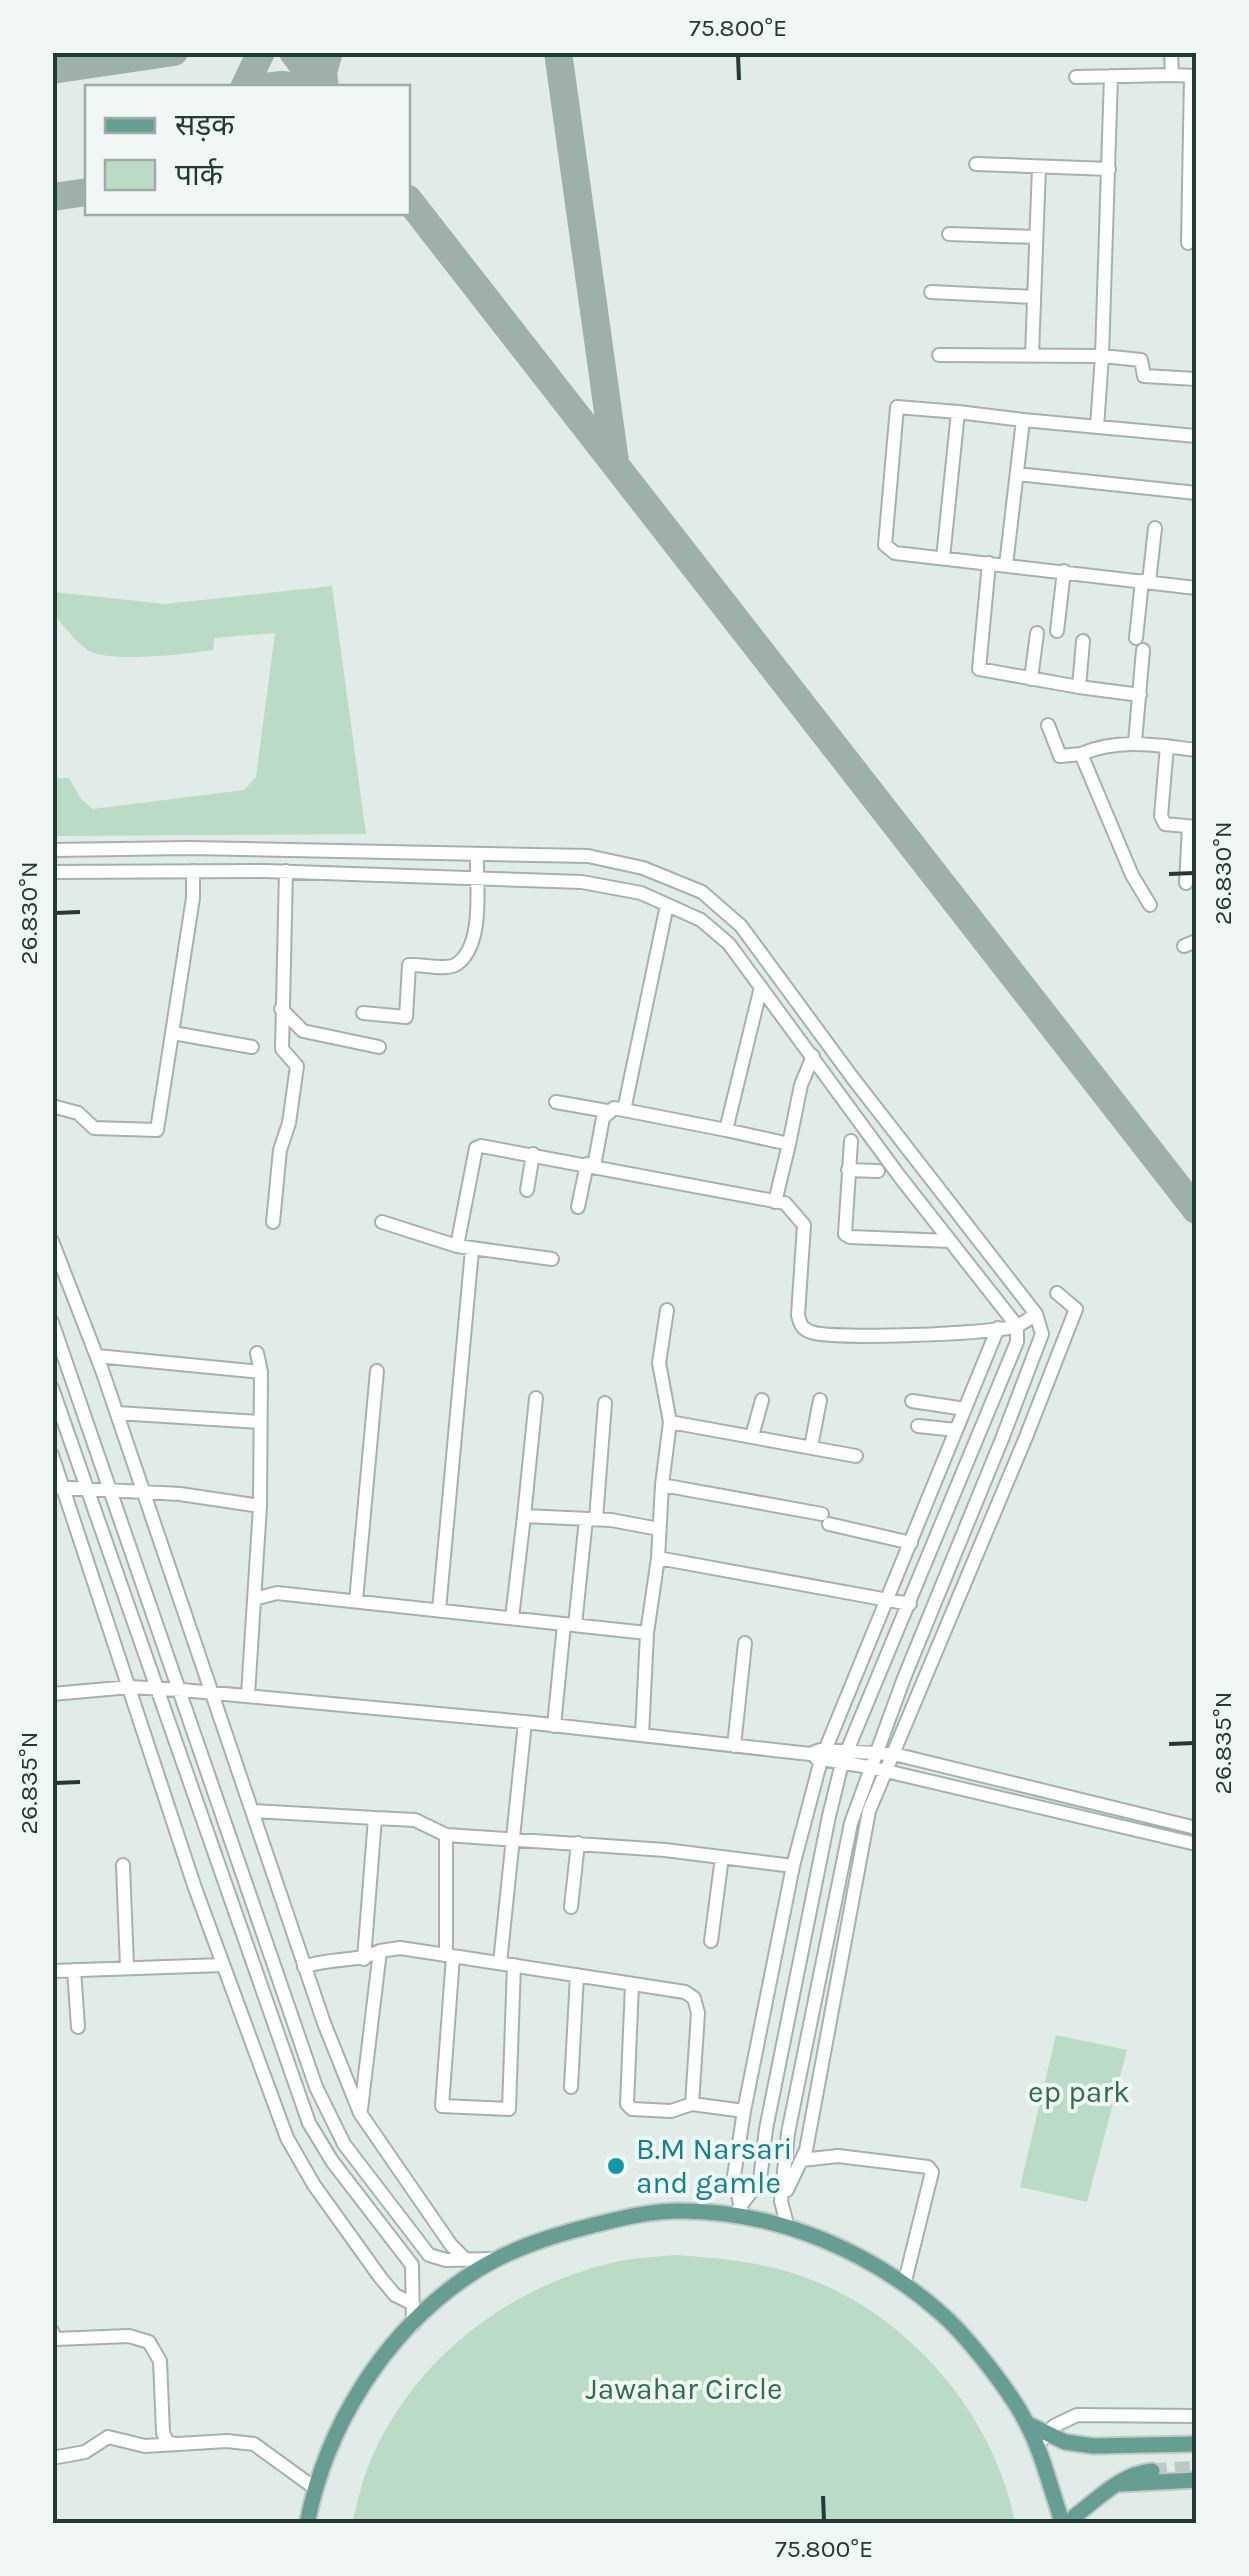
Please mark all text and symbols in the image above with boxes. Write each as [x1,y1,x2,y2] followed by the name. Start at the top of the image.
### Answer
[689,13,787,42] text: 75.800°E
[85,85,410,215] legend
[175,107,235,143] text: सड़क
[175,157,224,193] text: पार्क
[1208,821,1237,925] text: 26.830°N
[14,861,43,965] text: 26.830°N
[1208,1691,1237,1795] text: 26.835°N
[14,1731,43,1835] text: 26.835°N
[1028,2074,1130,2110] park label: ep park
[636,2131,792,2201] place label: B.M Narsari and gamle
[605,2155,627,2177] marker: B.M Narsari and gamle
[586,2371,782,2407] park label: Jawahar Circle
[775,2534,873,2563] text: 75.800°E

